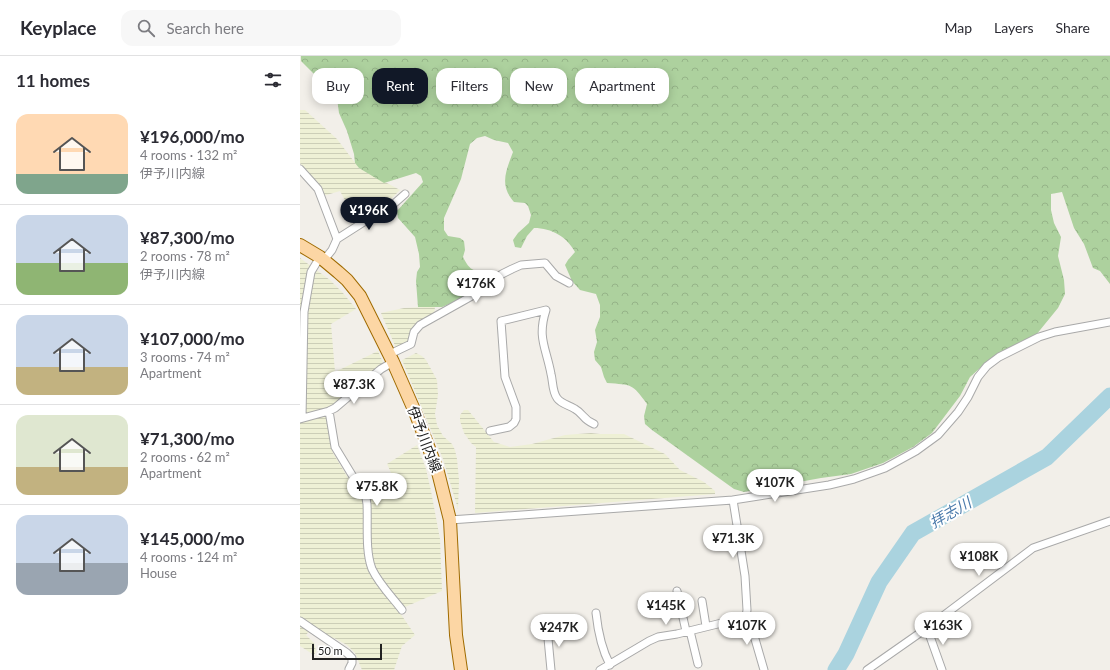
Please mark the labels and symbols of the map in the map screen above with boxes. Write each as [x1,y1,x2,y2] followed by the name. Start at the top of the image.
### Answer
[341,197,397,231] pin: ¥196K
[448,270,504,304] pin: ¥176K
[321,371,387,405] pin: ¥87.3K
[405,403,445,475] street label: 伊予川内線
[747,469,803,503] pin: ¥107K
[344,473,410,507] pin: ¥75.8K
[926,492,976,531] water label: 拝志川
[700,525,766,559] pin: ¥71.3K
[951,543,1007,577] pin: ¥108K
[638,592,694,626] pin: ¥145K
[719,612,775,646] pin: ¥107K
[915,612,971,646] pin: ¥163K
[531,614,587,648] pin: ¥247K
[312,642,382,661] scale bar

